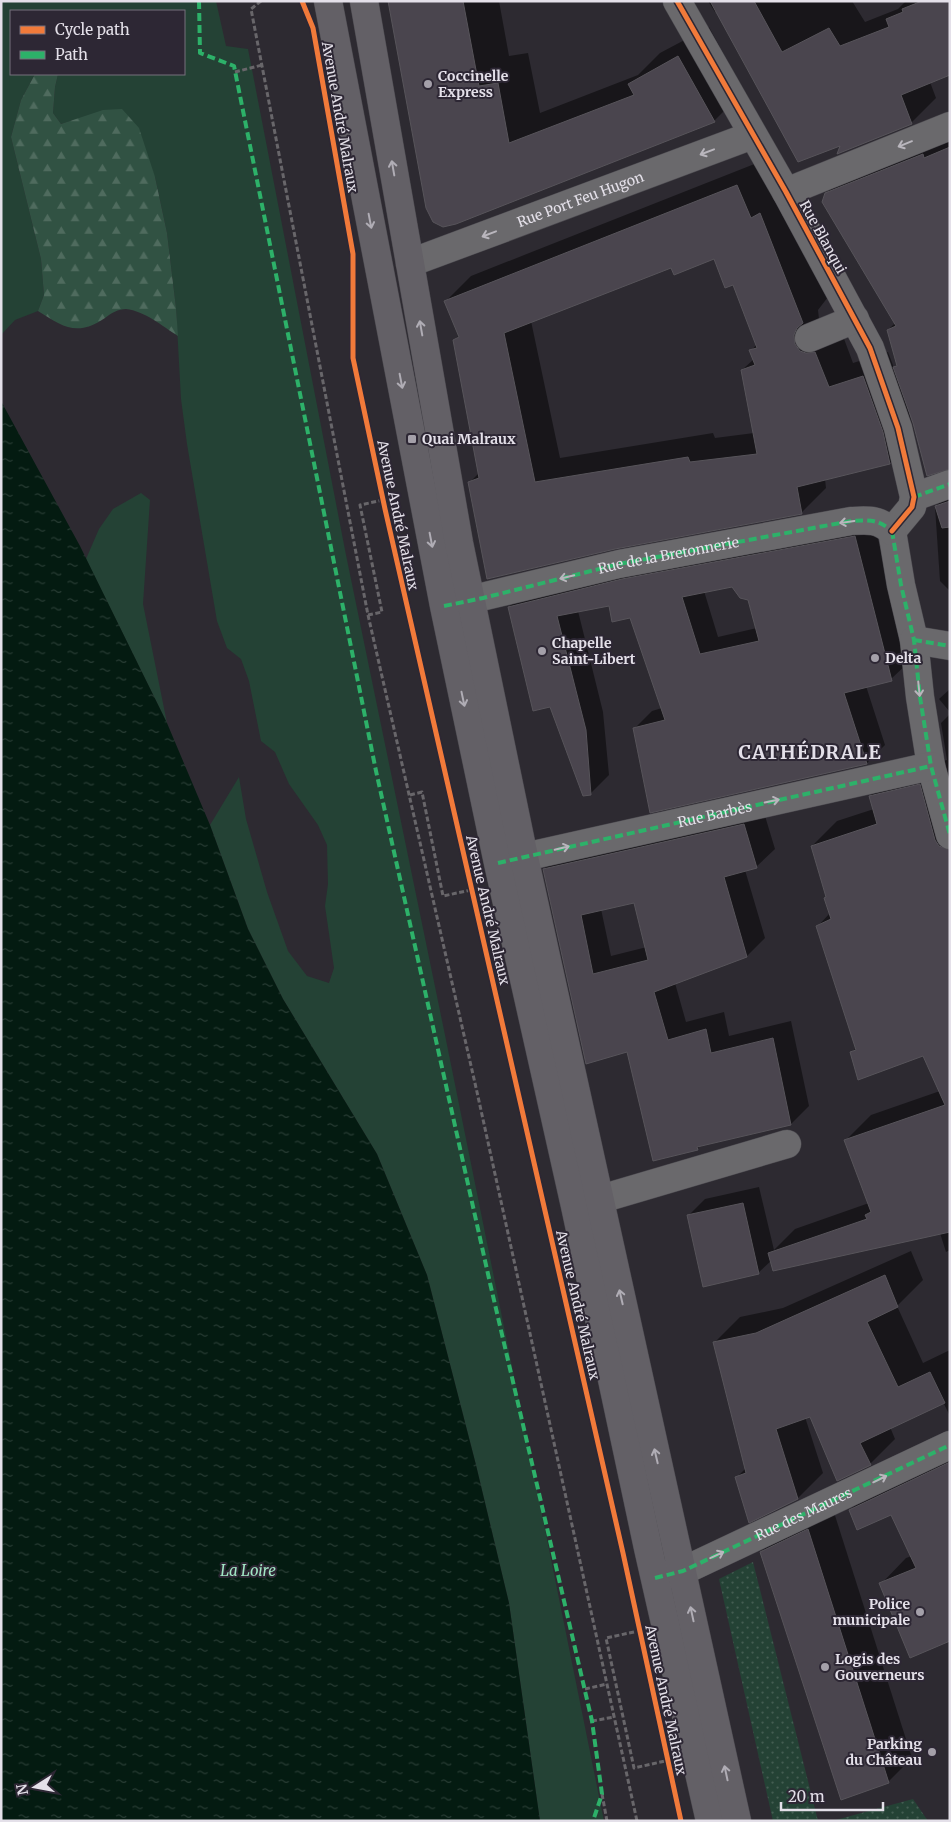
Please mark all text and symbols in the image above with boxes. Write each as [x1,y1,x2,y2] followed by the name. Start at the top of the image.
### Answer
[10,10,185,75] legend
[55,20,130,39] text: Cycle path
[318,39,362,195] street label: Avenue André Malraux
[55,45,88,64] text: Path
[438,67,509,101] place label: Coccinelle Express
[422,78,434,90] marker: Coccinelle Express
[897,141,912,150] one-way arrow
[700,148,715,158] one-way arrow
[387,160,397,176] one-way arrow
[515,168,646,231] street label: Rue Port Feu Hugon
[796,197,851,277] street label: Rue Blanqui
[366,213,376,229] one-way arrow
[482,230,498,239] one-way arrow
[415,320,425,336] one-way arrow
[396,372,406,388] one-way arrow
[422,430,516,448] place label: Quai Malraux
[406,433,418,445] marker: Quai Malraux
[373,437,423,592] street label: Avenue André Malraux
[839,517,855,527] one-way arrow
[427,532,437,548] one-way arrow
[596,533,740,578] street label: Rue de la Bretonnerie
[560,573,576,582] one-way arrow
[552,634,636,668] place label: Chapelle Saint-Libert
[536,645,548,657] marker: Chapelle Saint-Libert
[885,649,921,667] place label: Delta
[869,652,881,664] marker: Delta
[914,680,924,696] one-way arrow
[459,691,468,707] one-way arrow
[738,740,882,764] district label: CATHÉDRALE
[763,795,779,805] one-way arrow
[676,797,754,831] street label: Rue Barbès
[462,832,514,987] street label: Avenue André Malraux
[554,843,570,852] one-way arrow
[552,1227,604,1382] street label: Avenue André Malraux
[616,1290,625,1306] one-way arrow
[651,1448,660,1464] one-way arrow
[872,1474,887,1483] one-way arrow
[752,1483,855,1545] street label: Rue des Maures
[709,1550,724,1560] one-way arrow
[220,1561,276,1580] water label: La Loire
[832,1595,910,1629] place label: Police municipale
[914,1606,926,1618] marker: Police municipale
[687,1607,696,1623] one-way arrow
[641,1622,691,1777] street label: Avenue André Malraux
[835,1650,924,1684] place label: Logis des Gouverneurs
[819,1661,831,1673] marker: Logis des Gouverneurs
[845,1735,922,1769] place label: Parking du Château
[926,1746,938,1758] marker: Parking du Château
[10,1762,60,1812] north arrow
[721,1766,731,1782] one-way arrow
[781,1780,884,1812] scale bar
[12,1782,32,1797] text: N
[788,1787,825,1806] text: 20 m

